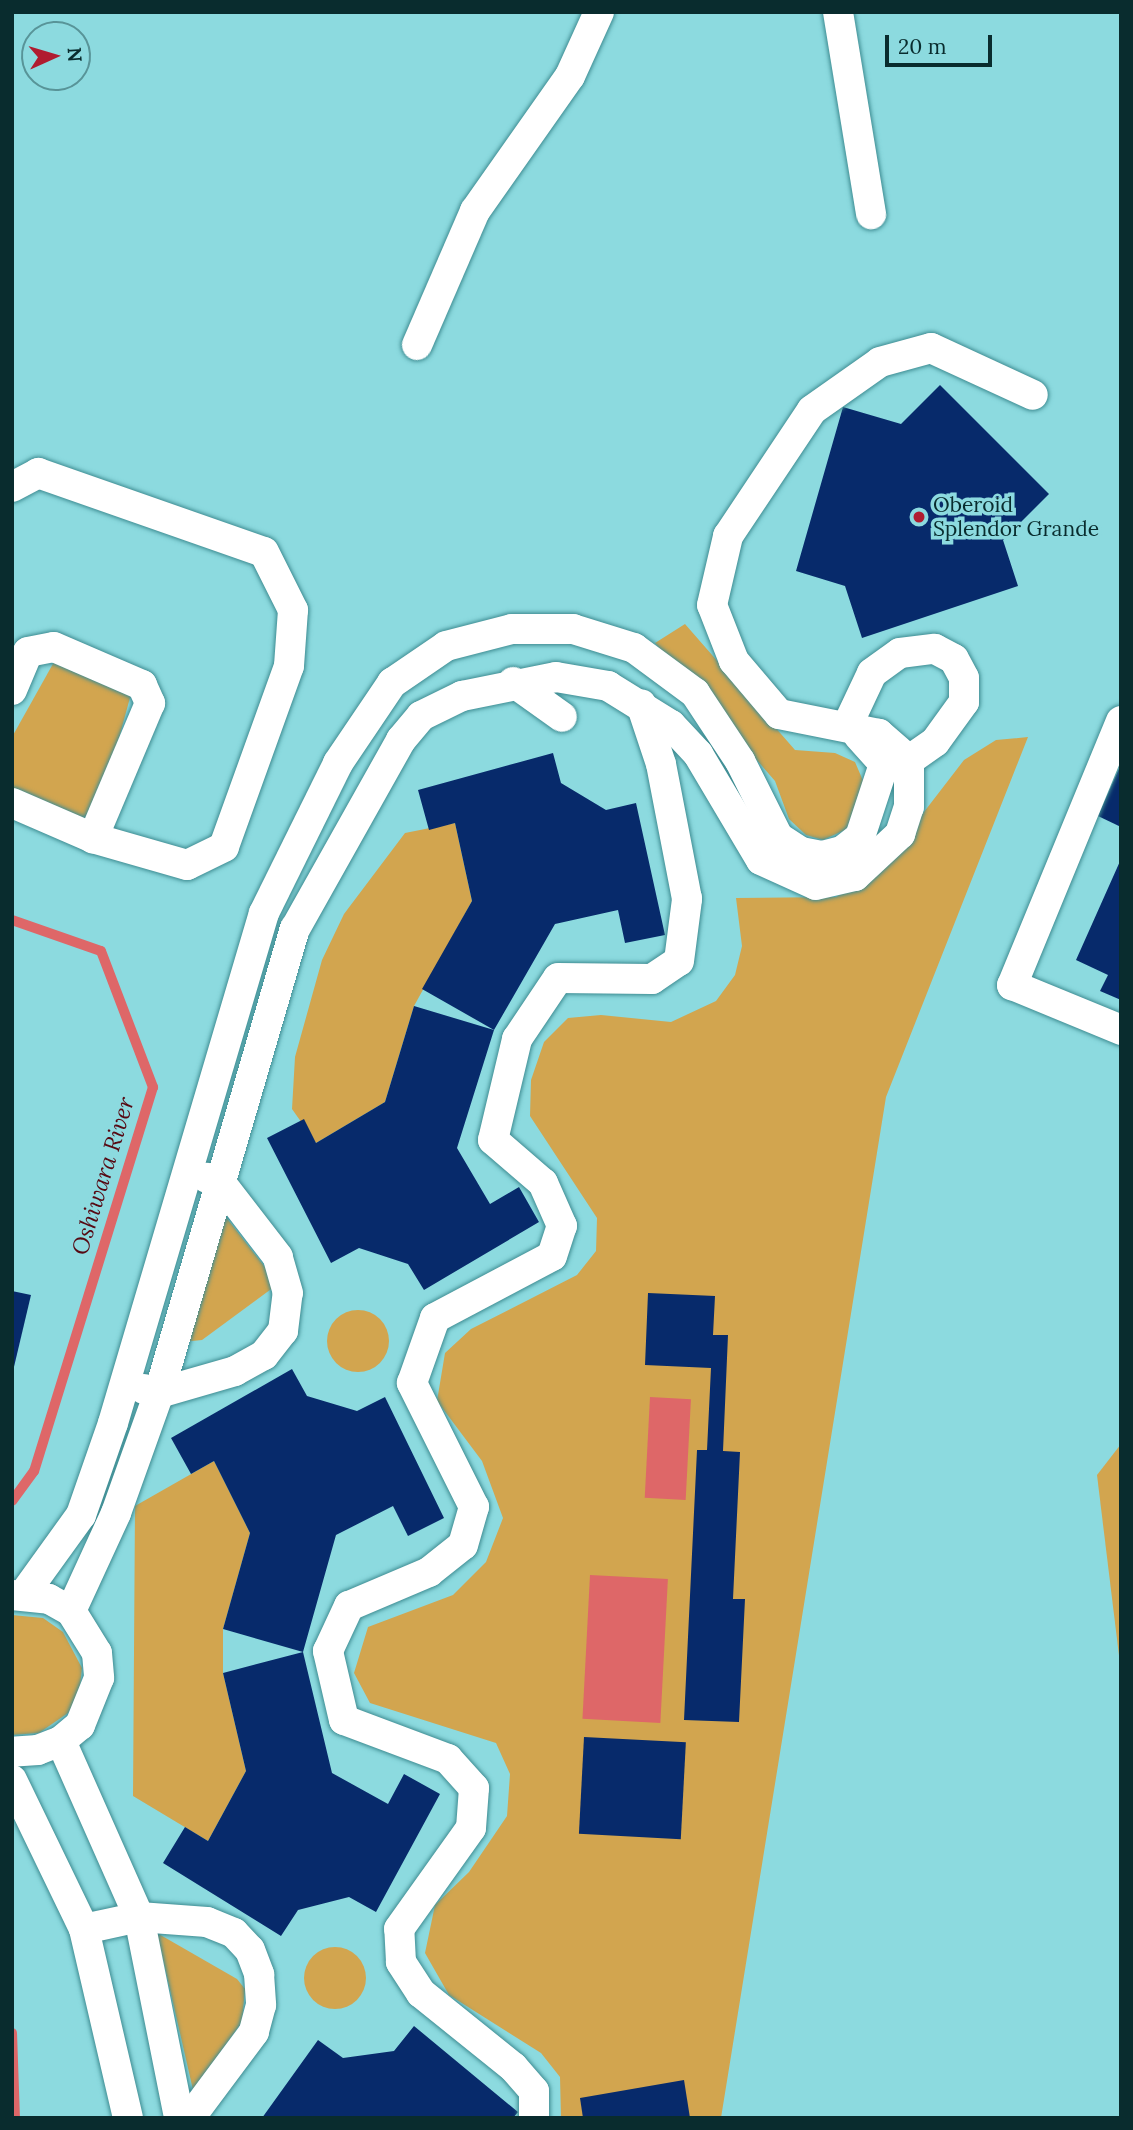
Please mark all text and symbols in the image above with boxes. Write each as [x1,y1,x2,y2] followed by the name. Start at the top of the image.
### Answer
[21,21,91,91] north arrow
[888,21,995,65] scale bar
[898,33,947,60] text: 20 m
[62,47,87,63] text: N
[933,492,1099,542] place label: Oberoid Splendor Grande
[911,509,927,525] marker: Oberoid Splendor Grande
[66,1094,140,1258] water label: Oshiwara River

